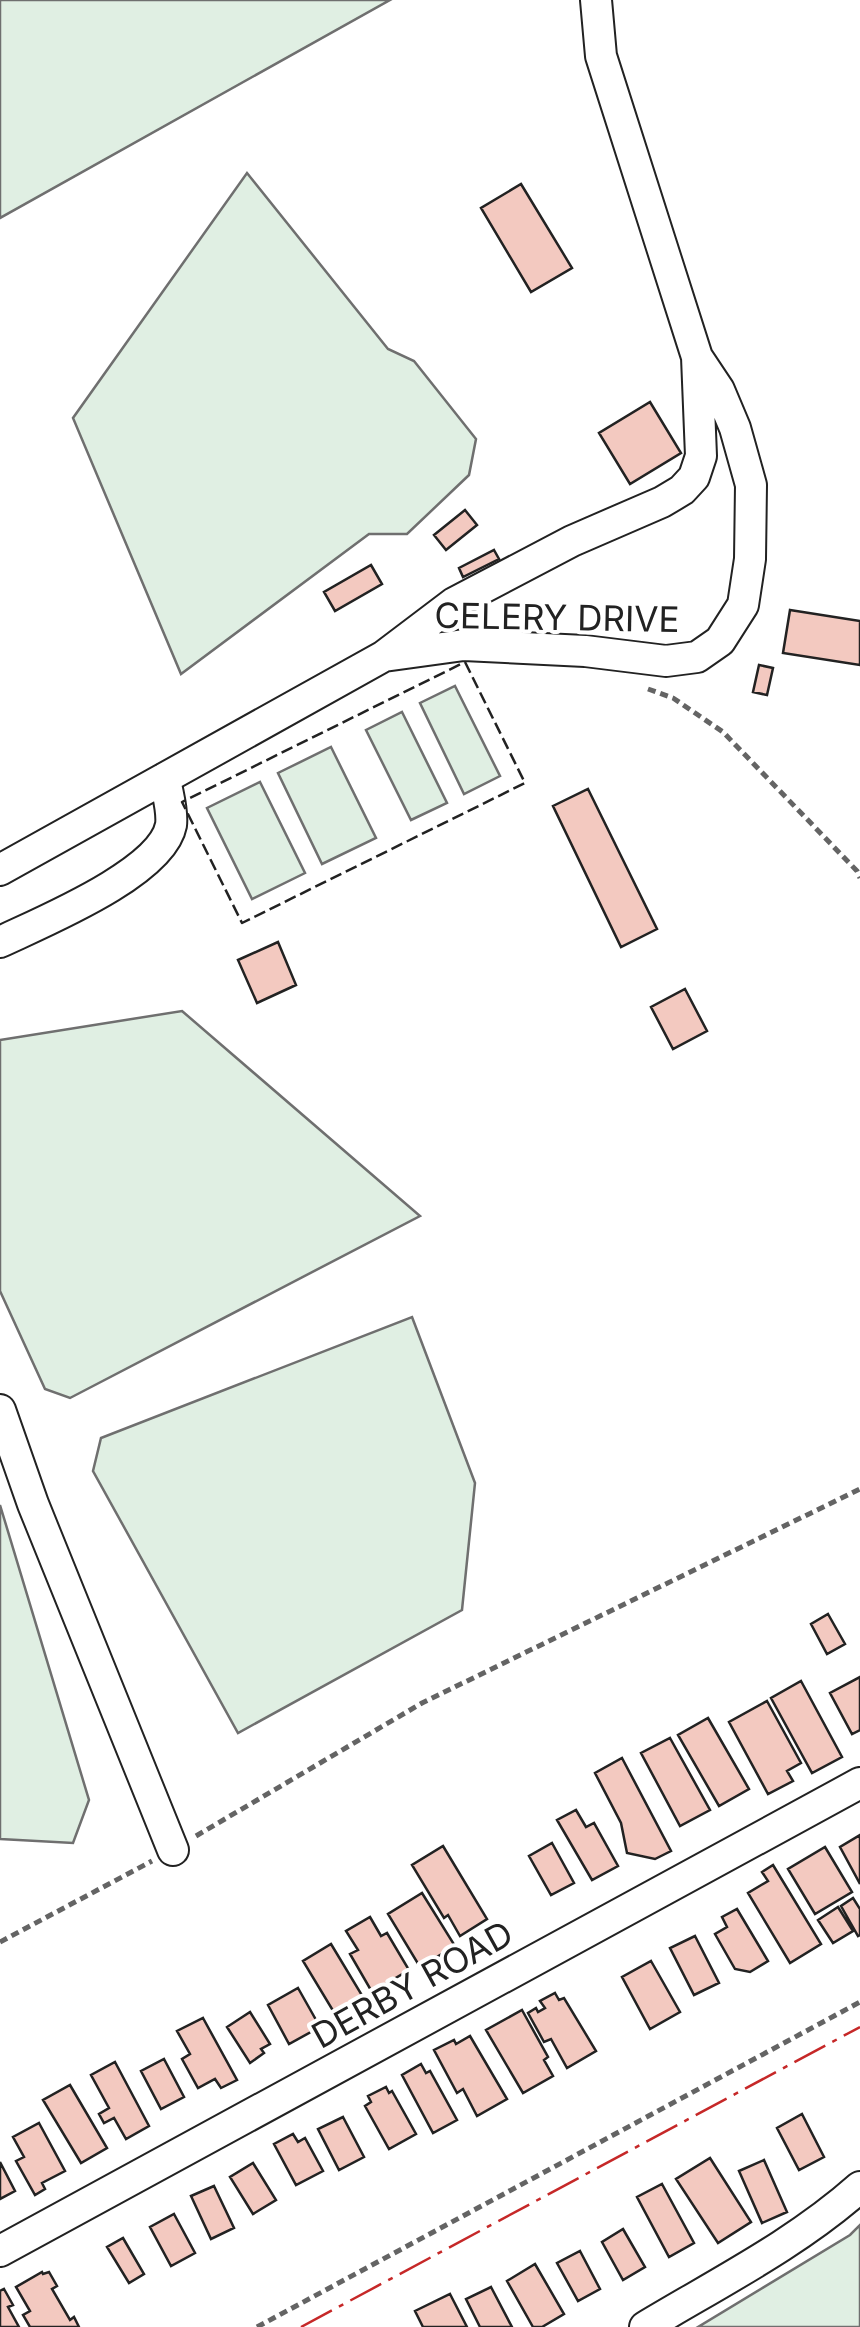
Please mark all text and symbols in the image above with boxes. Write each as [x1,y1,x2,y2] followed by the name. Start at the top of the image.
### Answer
[434,594,680,640] street label: CELERY DRIVE
[304,1912,520,2056] street label: DERBY ROAD

